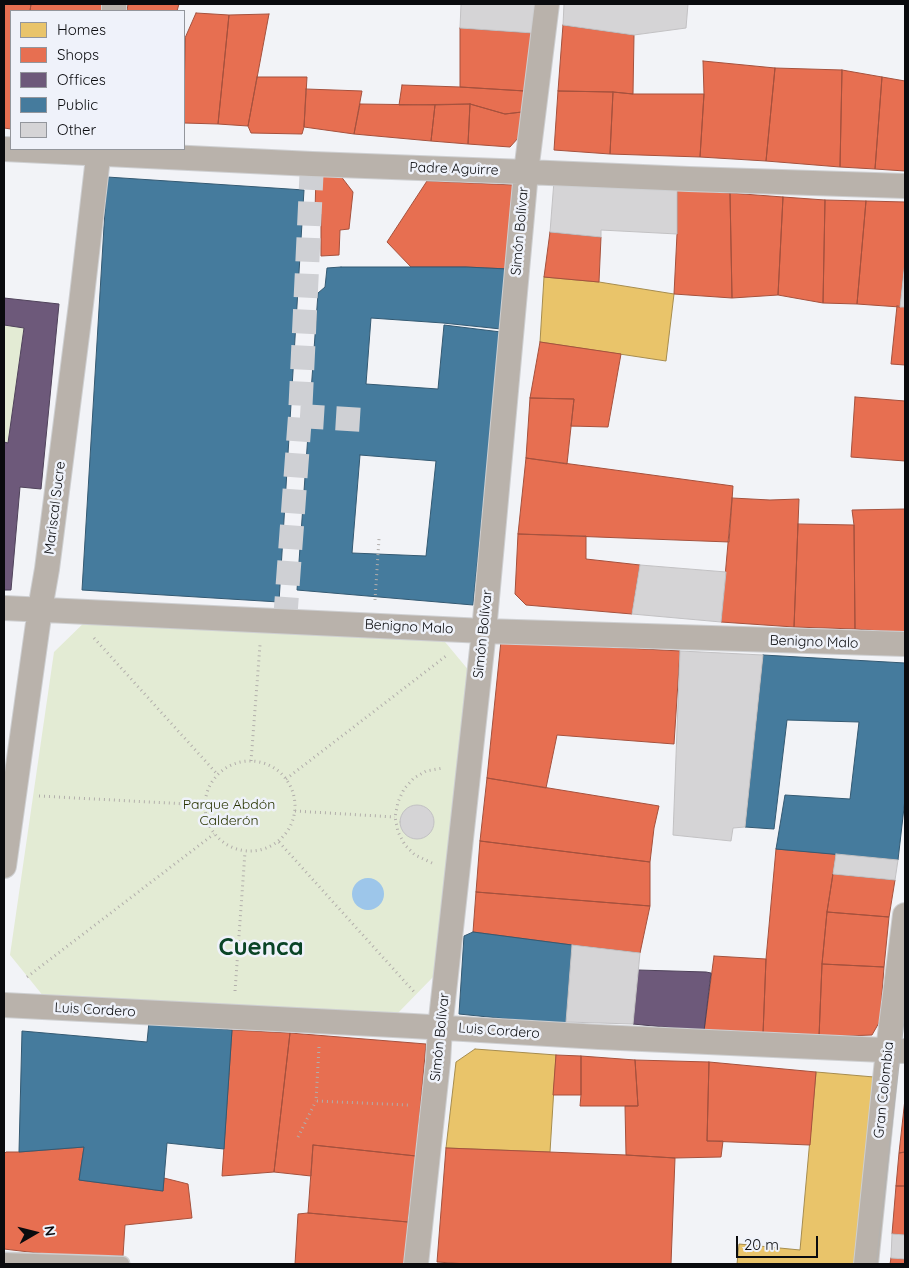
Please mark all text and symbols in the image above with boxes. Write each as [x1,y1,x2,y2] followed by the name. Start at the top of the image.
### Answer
[10,10,185,150] legend
[57,20,106,39] text: Homes
[57,45,99,64] text: Shops
[57,70,106,89] text: Offices
[57,95,98,114] text: Public
[57,120,96,139] text: Other
[409,159,499,179] street label: Padre Aguirre
[508,186,532,276] street label: Simón Bolívar
[41,460,69,556] street label: Mariscal Sucre
[470,589,496,679] street label: Simón Bolívar
[364,616,454,638] street label: Benigno Malo
[769,632,859,652] street label: Benigno Malo
[183,797,275,830] park label: Parque Abdón Calderón
[218,934,304,962] district label: Cuenca
[427,992,453,1082] street label: Simón Bolívar
[54,999,136,1021] street label: Luis Cordero
[458,1020,540,1042] street label: Luis Cordero
[871,1041,897,1139] street label: Gran Colombia
[10,1208,60,1258] north arrow
[40,1225,59,1237] text: N
[739,1226,822,1258] scale bar
[744,1235,779,1254] text: 20 m

